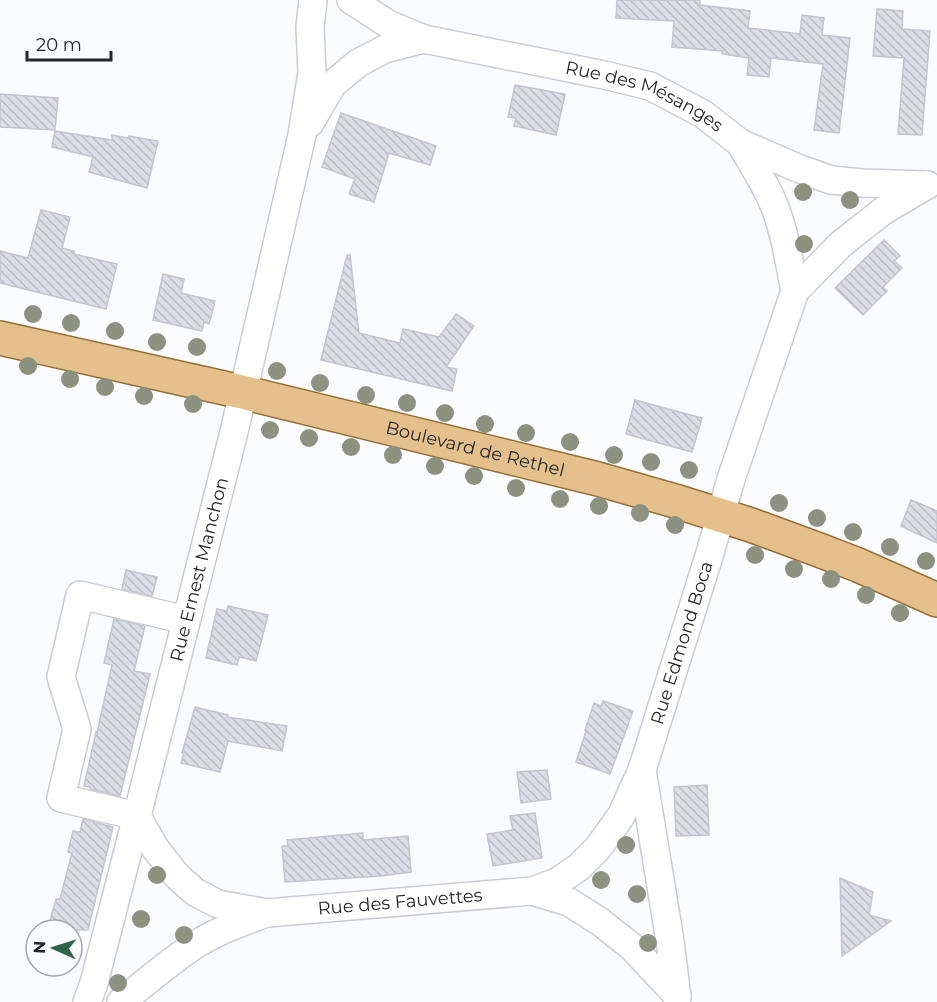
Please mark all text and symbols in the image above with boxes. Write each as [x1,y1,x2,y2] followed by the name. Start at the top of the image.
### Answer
[27,24,111,62] scale bar
[36,34,82,56] text: 20 m
[563,57,728,137] street label: Rue des Mésanges
[383,417,567,481] street label: Boulevard de Rethel
[165,475,233,664] street label: Rue Ernest Manchon
[646,558,718,727] street label: Rue Edmond Boca
[317,884,483,920] street label: Rue des Fauvettes
[24,918,84,978] north arrow
[30,940,49,954] text: N

